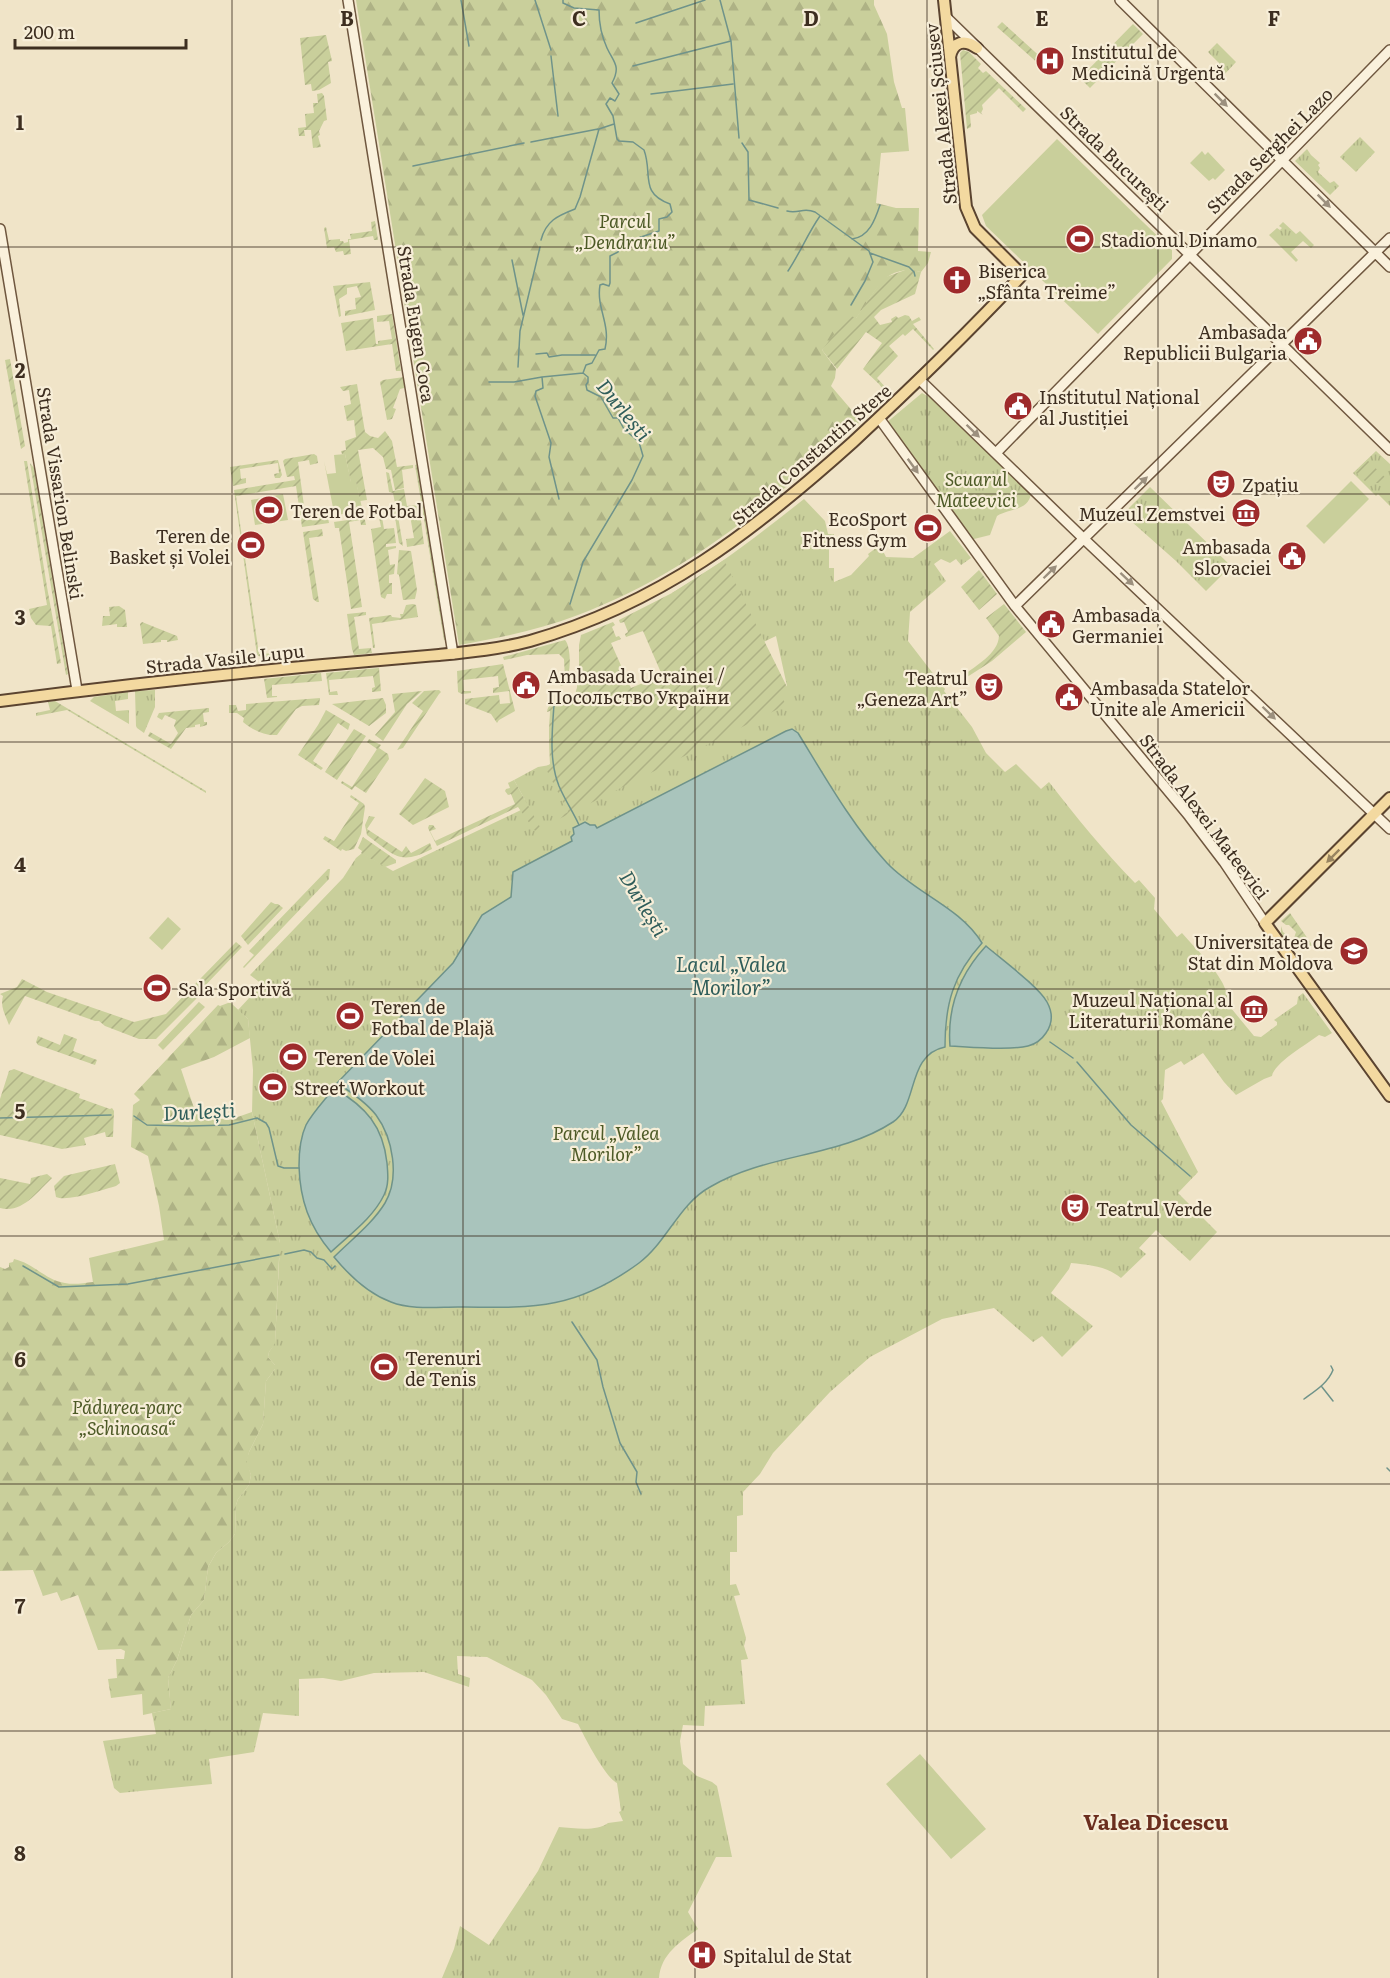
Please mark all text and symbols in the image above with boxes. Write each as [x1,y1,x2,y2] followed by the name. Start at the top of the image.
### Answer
[340,2,354,32] text: B
[572,2,586,32] text: C
[803,2,819,32] text: D
[1035,2,1049,32] text: E
[1268,2,1281,32] text: F
[15,12,186,50] scale bar
[24,18,75,45] text: 200 m
[917,22,963,206] street label: Strada Alexei Șciusev
[1071,38,1225,86] place label: Institutul de Medicină Urgentă
[1034,45,1066,77] hospital icon: Institutul de Medicină Urgentă
[1200,81,1338,219] street label: Strada Serghei Lazo
[1213,92,1227,106] one-way arrow
[1054,99,1176,217] street label: Strada București
[16,106,24,136] text: 1
[1316,194,1330,208] one-way arrow
[575,207,675,255] park label: Parcul „Dendrariu”
[1064,223,1096,255] sports icon: Stadionul Dinamo
[1101,226,1257,253] place label: Stadionul Dinamo
[391,243,443,405] street label: Strada Eugen Coca
[978,257,1116,305] place label: Biserica „Sfânta Treime”
[941,264,973,296] church icon: Biserica „Sfânta Treime”
[1123,318,1287,366] place label: Ambasada Republicii Bulgaria
[1292,325,1324,357] public building icon: Ambasada Republicii Bulgaria
[15,354,26,384] text: 2
[591,371,659,447] water label: Durlești
[725,377,897,531] street label: Strada Constantin Stere
[1039,383,1200,431] place label: Institutul Național al Justiției
[31,385,91,601] street label: Strada Vissarion Belinski
[1002,390,1034,422] public building icon: Institutul Național al Justiției
[966,424,981,438] one-way arrow
[906,458,918,473] one-way arrow
[936,465,1017,513] park label: Scuarul Mateevici
[1205,468,1237,500] theatre icon: Zpațiu
[1242,471,1299,498] place label: Zpațiu
[1134,476,1149,490] one-way arrow
[253,494,285,526] sports icon: Teren de Fotbal
[290,497,423,524] place label: Teren de Fotbal
[1230,497,1262,529] museum icon: Muzeul Zemstvei
[1078,500,1225,527] place label: Muzeul Zemstvei
[802,505,908,553] place label: EcoSport Fitness Gym
[912,512,944,544] sports icon: EcoSport Fitness Gym
[109,522,230,570] place label: Teren de Basket și Volei
[235,529,267,561] sports icon: Teren de Basket și Volei
[1182,533,1271,581] place label: Ambasada Slovaciei
[1276,540,1308,572] public building icon: Ambasada Slovaciei
[1042,565,1057,579] one-way arrow
[1120,571,1134,585] one-way arrow
[14,601,26,631] text: 3
[1072,601,1163,649] place label: Ambasada Germaniei
[1035,608,1067,640] public building icon: Ambasada Germaniei
[144,636,306,680] street label: Strada Vasile Lupu
[547,662,730,710] place label: Ambasada Ucrainei / Посольство України
[857,664,968,712] place label: Teatrul „Geneza Art”
[510,669,542,701] public building icon: Ambasada Ucrainei / Посольство України
[973,671,1005,703] theatre icon: Teatrul „Geneza Art”
[1090,674,1251,722] place label: Ambasada Statelor Unite ale Americii
[1053,681,1085,713] public building icon: Ambasada Statelor Unite ale Americii
[1261,705,1275,719] one-way arrow
[1134,728,1276,904] street label: Strada Alexei Mateevici
[14,848,26,878] text: 4
[1326,848,1340,862] one-way arrow
[613,864,677,942] water label: Durlești
[1188,928,1333,976] place label: Universitatea de Stat din Moldova
[1338,935,1370,967] school or university icon: Universitatea de Stat din Moldova
[676,948,787,1001] water label: Lacul „Valea Morilor”
[141,972,173,1004] sports icon: Sala Sportivă
[178,975,291,1002] place label: Sala Sportivă
[1068,986,1233,1034] place label: Muzeul Național al Literaturii Române
[371,993,495,1041] place label: Teren de Fotbal de Plajă
[1238,993,1270,1025] museum icon: Muzeul Național al Literaturii Române
[334,1000,366,1032] sports icon: Teren de Fotbal de Plajă
[277,1041,309,1073] sports icon: Teren de Volei
[314,1044,435,1071] place label: Teren de Volei
[257,1071,289,1103] sports icon: Street Workout
[294,1074,426,1101] place label: Street Workout
[162,1093,236,1127] water label: Durlești
[15,1095,26,1125] text: 5
[552,1119,660,1167] park label: Parcul „Valea Morilor”
[1059,1192,1091,1224] theatre icon: Teatrul Verde
[1096,1195,1212,1222] place label: Teatrul Verde
[14,1343,26,1373] text: 6
[405,1344,481,1392] place label: Terenuri de Tenis
[368,1351,400,1383] sports icon: Terenuri de Tenis
[72,1393,182,1441] park label: Pădurea-parc „Schinoasa“
[15,1590,26,1620] text: 7
[1083,1805,1229,1836] district label: Valea Dicescu
[14,1837,26,1867] text: 8
[686,1939,718,1971] hospital icon: Spitalul de Stat
[723,1942,853,1969] place label: Spitalul de Stat

